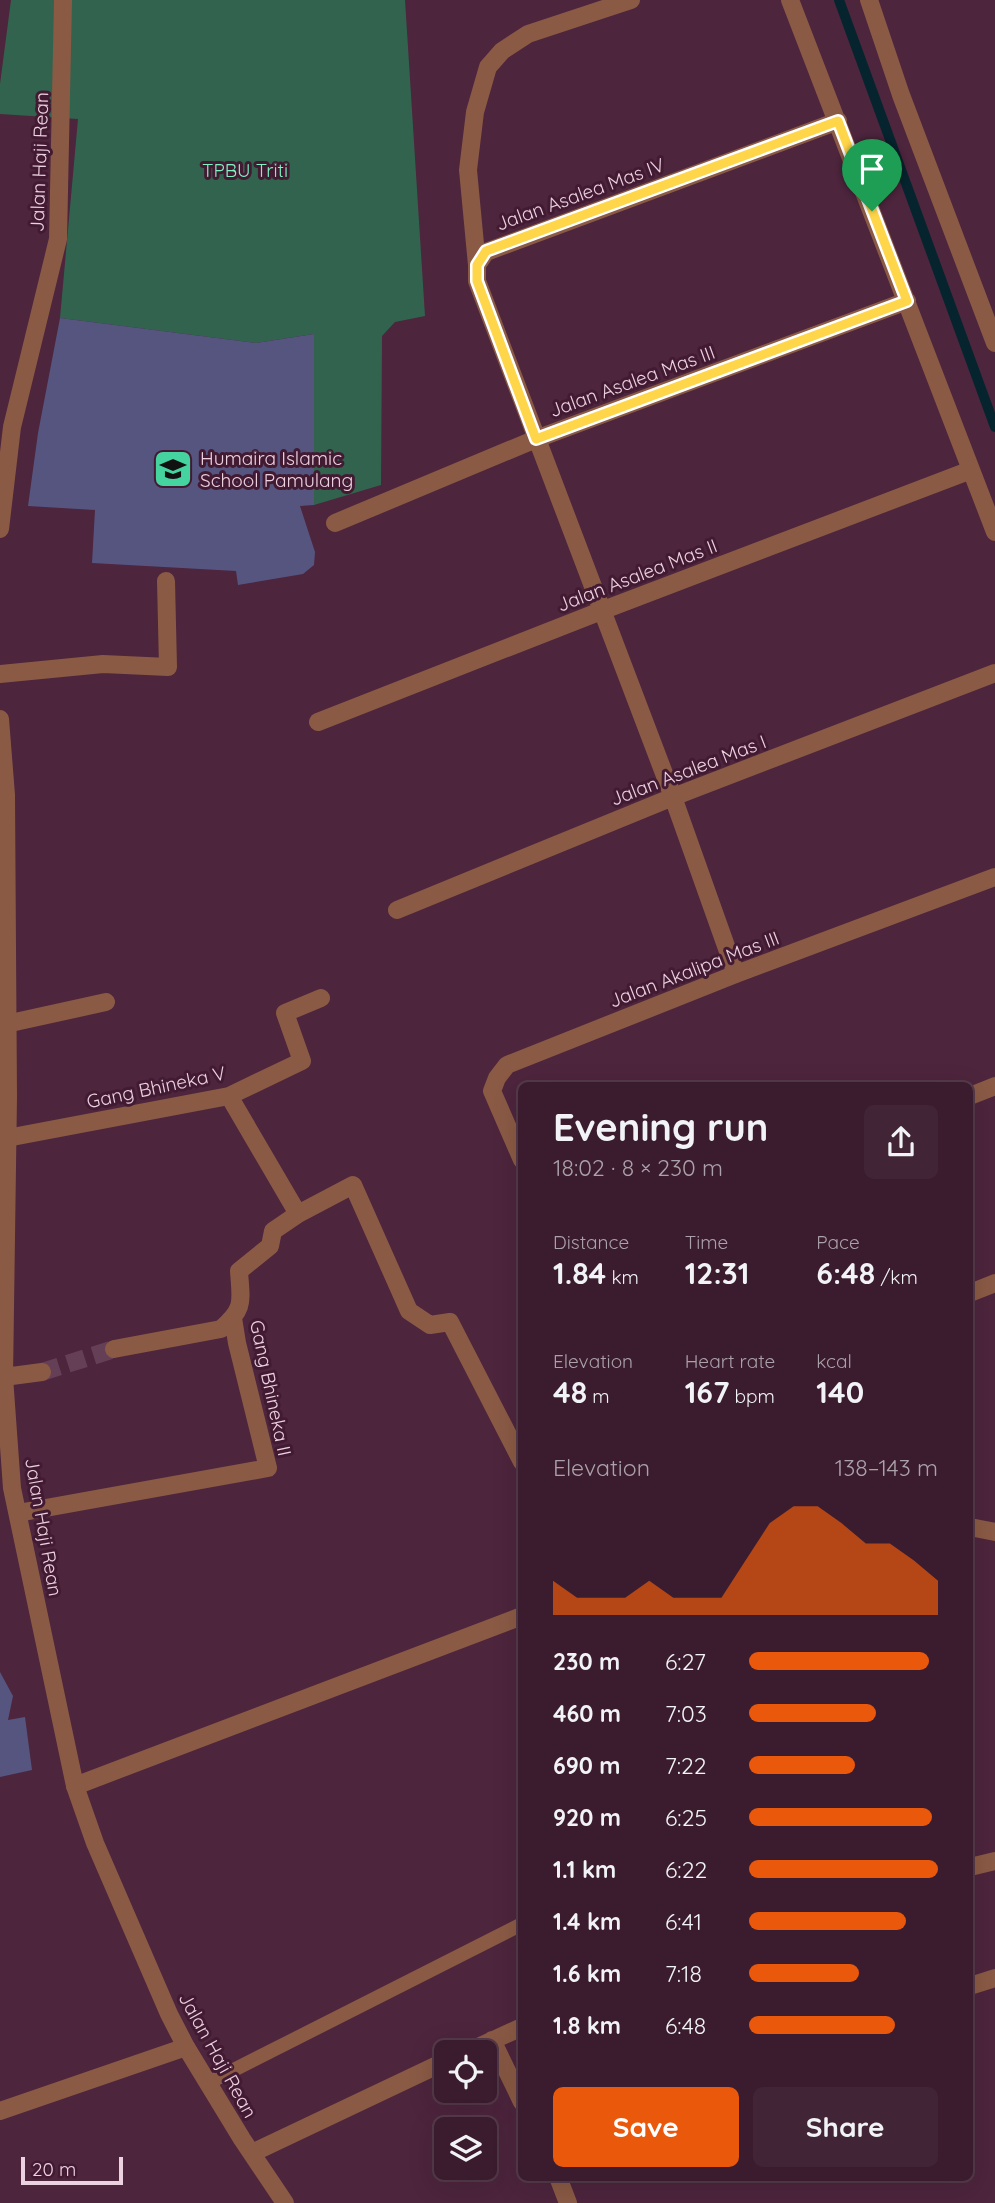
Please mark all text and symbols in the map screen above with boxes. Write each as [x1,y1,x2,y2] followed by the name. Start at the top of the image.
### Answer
[25,92,53,232] street label: Jalan Haji Rean
[842,139,902,211] pin
[853,150,891,188] icon: arrive
[492,152,668,236] street label: Jalan Asalea Mas IV
[202,158,288,182] park label: TPBU Triti
[546,340,718,422] street label: Jalan Asalea Mas III
[200,446,353,492] place label: Humaira Islamic School Pamulang
[152,448,194,490] school or university icon: Humaira Islamic School Pamulang
[553,533,721,617] street label: Jalan Asalea Mas II
[607,729,769,811] street label: Jalan Asalea Mas I
[605,925,783,1013] street label: Jalan Akalipa Mas III
[84,1061,228,1113] street label: Gang Bhineka V
[553,1103,768,1151] text: Evening run
[864,1105,938,1179] button: share
[553,1153,723,1182] text: 18:02 · 8 × 230 m
[553,1230,629,1254] text: Distance
[685,1230,728,1254] text: Time
[816,1230,860,1254] text: Pace
[553,1254,606,1292] text: 1.84
[685,1254,749,1292] text: 12:31
[816,1254,875,1292] text: 6:48
[606,1265,639,1289] text: km
[875,1265,918,1289] text: /km
[245,1318,297,1458] street label: Gang Bhineka II
[553,1349,633,1373] text: Elevation
[685,1349,775,1373] text: Heart rate
[816,1349,852,1373] text: kcal
[553,1373,587,1411] text: 48
[685,1373,729,1411] text: 167
[816,1373,864,1411] text: 140
[587,1384,610,1408] text: m
[729,1384,775,1408] text: bpm
[553,1453,650,1482] text: Elevation
[835,1453,938,1482] text: 138–143 m
[20,1456,68,1598] street label: Jalan Haji Rean
[553,1647,620,1676] text: 230 m
[665,1647,706,1676] text: 6:27
[553,1699,621,1728] text: 460 m
[665,1699,707,1728] text: 7:03
[553,1751,621,1780] text: 690 m
[665,1751,707,1780] text: 7:22
[553,1803,621,1832] text: 920 m
[665,1803,707,1832] text: 6:25
[553,1855,616,1884] text: 1.1 km
[665,1855,707,1884] text: 6:22
[553,1907,621,1936] text: 1.4 km
[665,1907,702,1936] text: 6:41
[553,1959,621,1988] text: 1.6 km
[665,1959,702,1988] text: 7:18
[174,1988,262,2122] street label: Jalan Haji Rean
[553,2011,621,2040] text: 1.8 km
[665,2011,706,2040] text: 6:48
[434,2040,497,2180] map controls
[434,2040,497,2103] button: locate
[553,2087,739,2167] button: Save
[753,2087,938,2167] button: Share
[434,2117,497,2180] button: layers
[21,2154,122,2186] scale bar
[32,2157,76,2181] text: 20 m

